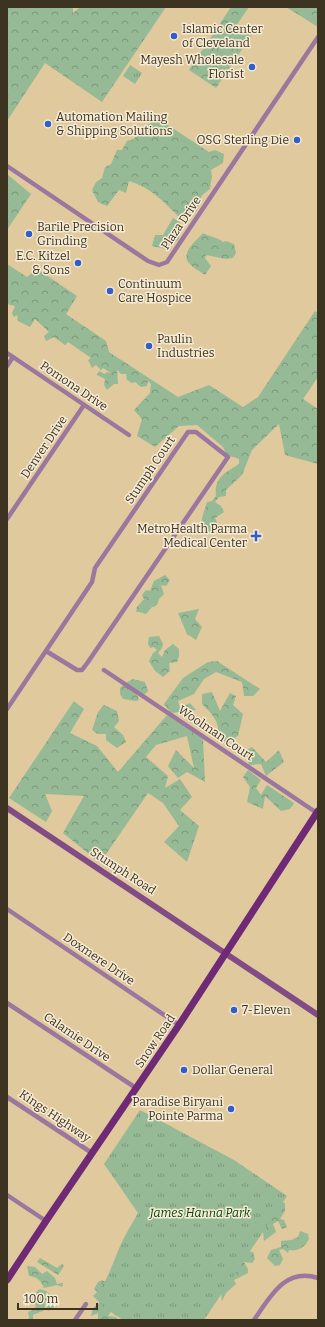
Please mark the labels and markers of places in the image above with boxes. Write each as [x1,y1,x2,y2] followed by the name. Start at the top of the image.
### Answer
[182,22,264,50] place label: Islamic Center of Cleveland
[169,31,179,41] marker: Islamic Center of Cleveland
[140,53,245,81] place label: Mayesh Wholesale Florist
[247,62,257,72] marker: Mayesh Wholesale Florist
[56,110,173,138] place label: Automation Mailing & Shipping Solutions
[43,119,53,129] marker: Automation Mailing & Shipping Solutions
[197,133,289,147] place label: OSG Sterling Die
[292,135,302,145] marker: OSG Sterling Die
[37,220,125,248] place label: Barile Precision Grinding
[24,229,34,239] marker: Barile Precision Grinding
[16,249,71,277] place label: E.C. Kitzel & Sons
[73,258,83,268] marker: E.C. Kitzel & Sons
[118,277,191,305] place label: Continuum Care Hospice
[105,286,115,296] marker: Continuum Care Hospice
[157,332,215,360] place label: Paulin Industries
[144,341,154,351] marker: Paulin Industries
[137,522,248,550] place label: MetroHealth Parma Medical Center
[250,530,262,542] marker: MetroHealth Parma Medical Center
[242,1003,291,1017] place label: 7-Eleven
[229,1005,239,1015] marker: 7-Eleven
[192,1063,273,1077] place label: Dollar General
[179,1065,189,1075] marker: Dollar General
[132,1095,223,1123] place label: Paradise Biryani Pointe Parma
[226,1104,236,1114] marker: Paradise Biryani Pointe Parma

